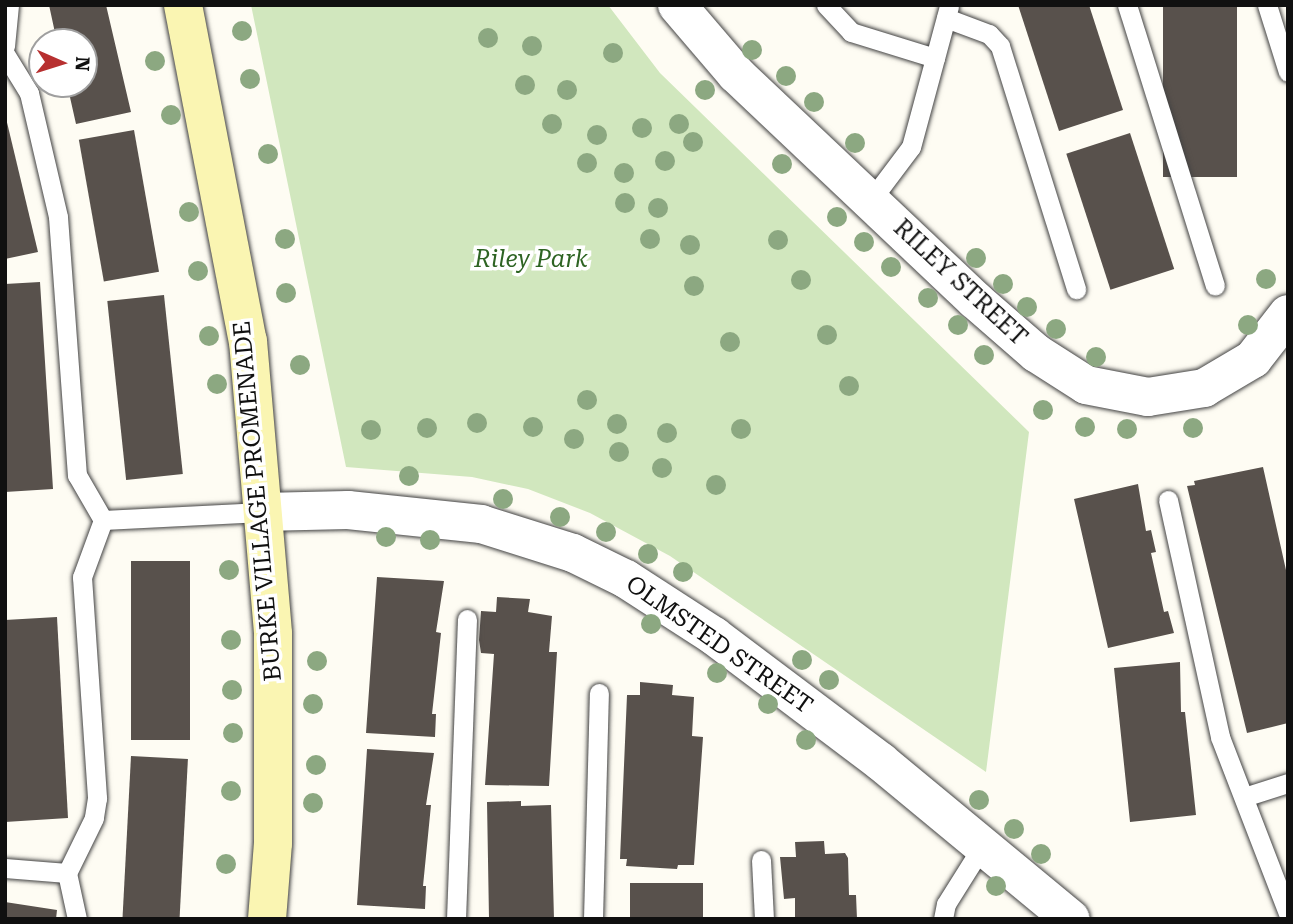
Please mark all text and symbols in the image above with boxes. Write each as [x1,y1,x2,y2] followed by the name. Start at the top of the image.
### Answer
[28,28,98,98] north arrow
[71,56,94,72] text: N
[887,214,1033,352] street label: RILEY STREET
[474,246,588,274] park label: Riley Park
[228,320,288,682] street label: BURKE VILLAGE PROMENADE
[620,570,818,720] street label: OLMSTED STREET

